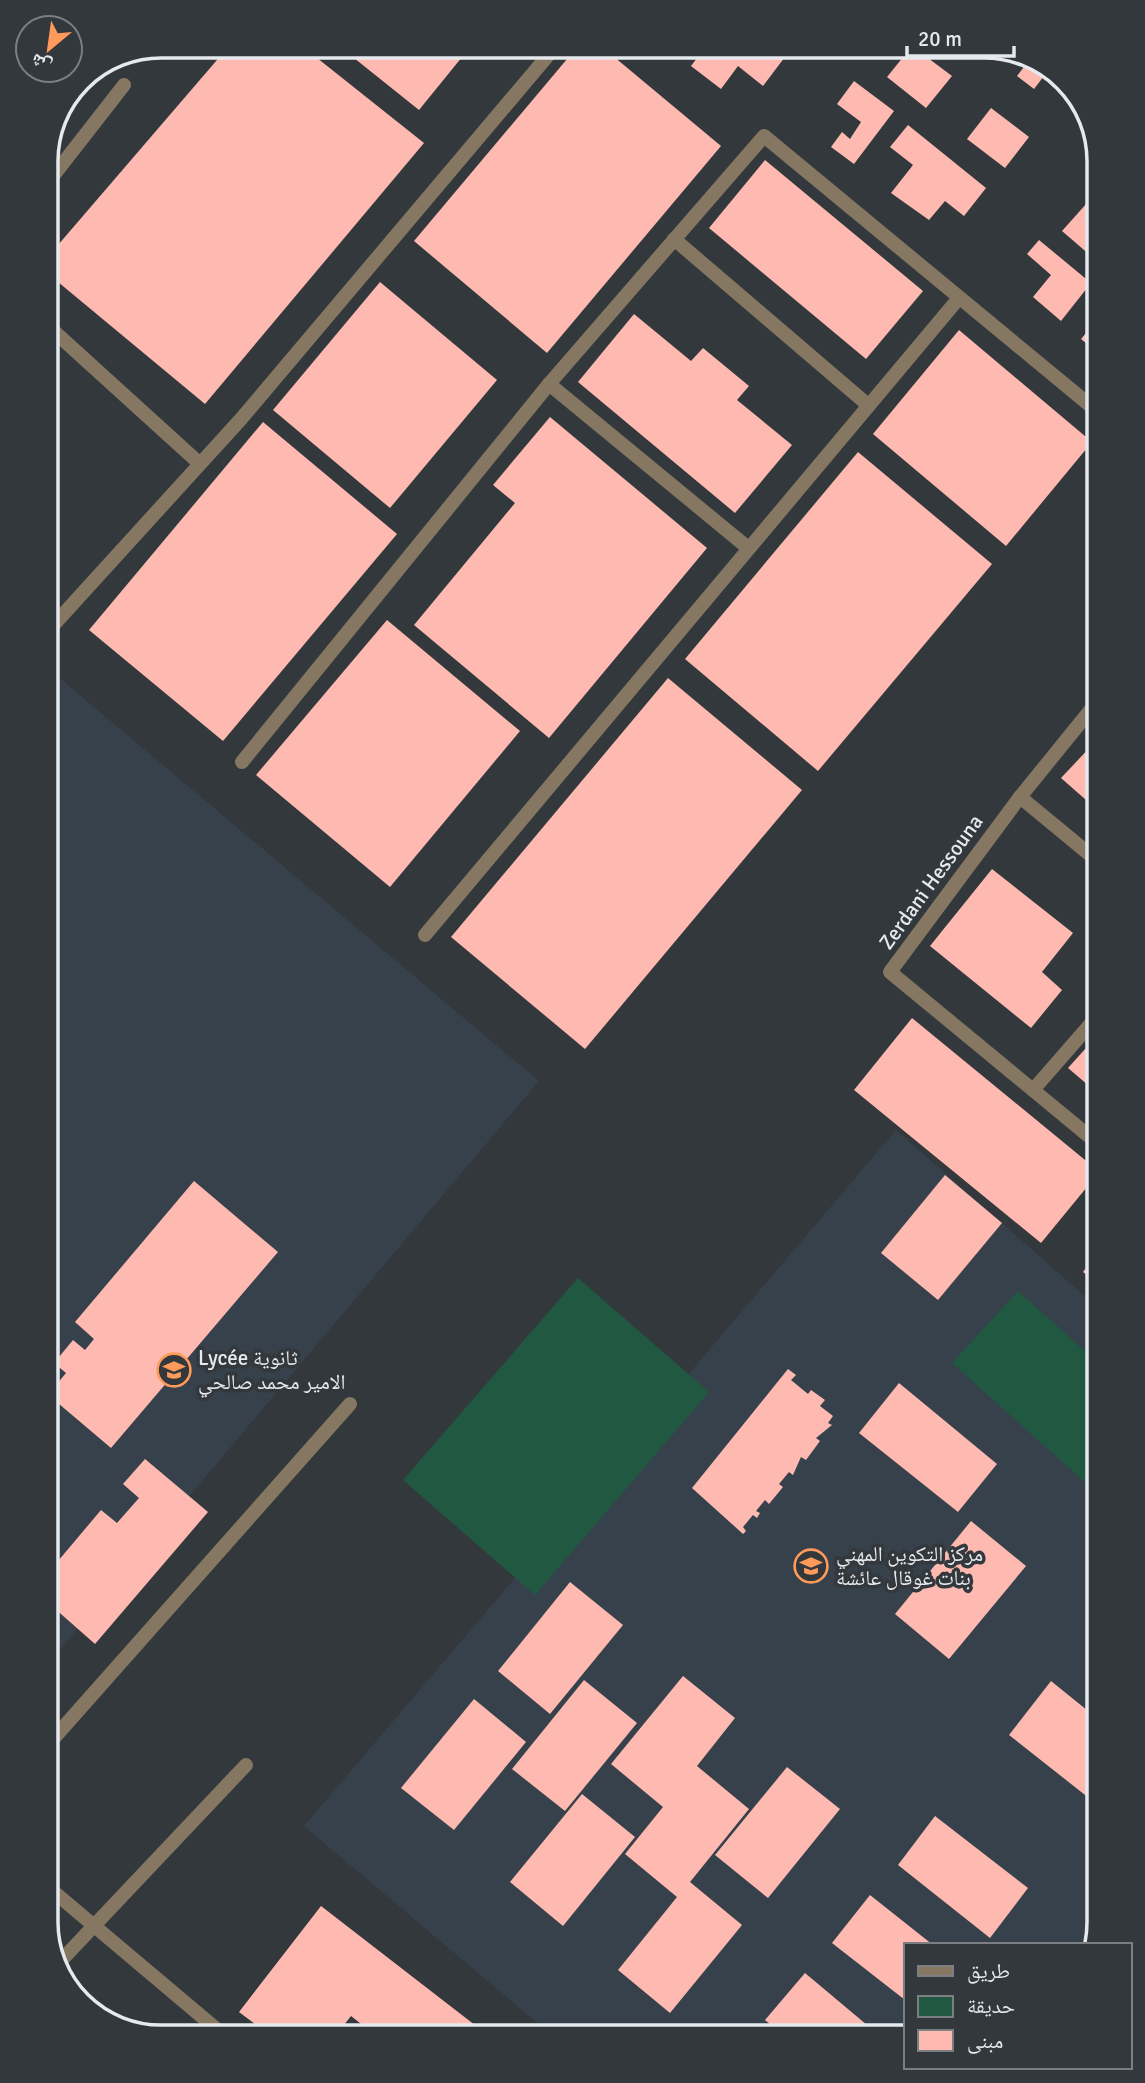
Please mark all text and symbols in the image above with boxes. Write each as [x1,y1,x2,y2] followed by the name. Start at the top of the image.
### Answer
[14,14,84,84] north arrow
[907,14,1014,58] scale bar
[918,26,962,52] text: 20 m
[27,48,56,78] text: ش
[873,809,989,955] street label: Zerdani Hessouna
[198,1345,346,1398] place label: Lycée ثانوية الامير محمد صالحي
[155,1351,193,1389] school or university icon: Lycée ثانوية الامير محمد صالحي
[836,1541,983,1591] place label: مركز التكوين المهني بنات غوقال عائشة
[792,1547,830,1585] school or university icon: مركز التكوين المهني بنات غوقال عائشة
[904,1943,1131,2069] legend
[967,1958,1010,1984] text: طريق
[967,1993,1015,2019] text: حديقة
[967,2028,1003,2054] text: مبنى

